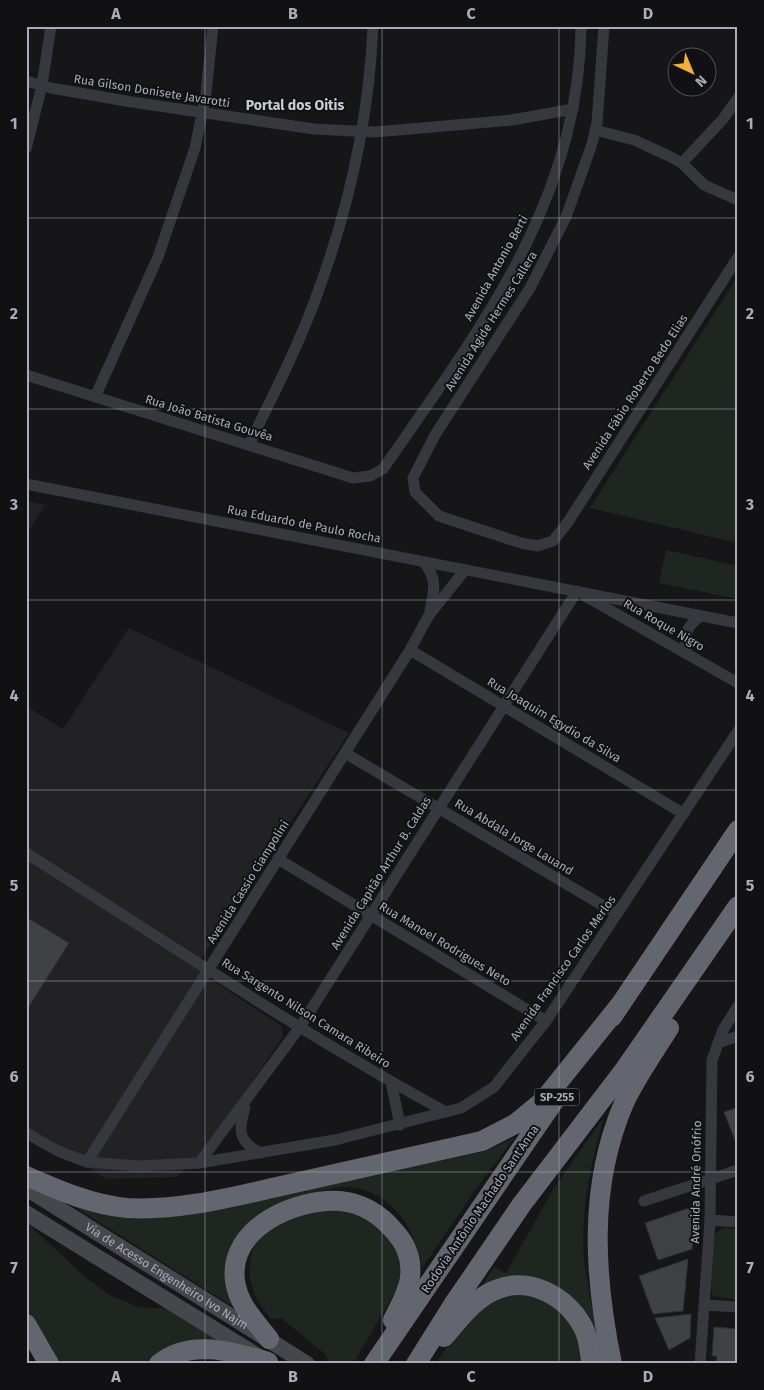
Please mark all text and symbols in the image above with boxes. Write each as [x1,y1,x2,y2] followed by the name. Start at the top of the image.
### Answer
[110,4,121,23] text: A
[288,4,298,23] text: B
[466,4,476,23] text: C
[643,4,653,23] text: D
[666,48,716,98] north arrow
[73,72,231,110] street label: Rua Gilson Donisete Javarotti
[691,72,710,90] text: N
[246,97,344,114] district label: Portal dos Oitis
[10,114,18,133] text: 1
[746,114,754,133] text: 1
[461,213,531,323] street label: Avenida Antonio Berti
[442,249,540,393] street label: Avenida Agide Hermes Callera
[10,304,18,323] text: 2
[746,304,754,323] text: 2
[580,311,691,472] street label: Avenida Fábio Roberto Bedo Elias
[144,392,274,444] street label: Rua João Batista Gouvêa
[9,495,18,514] text: 3
[745,495,754,514] text: 3
[226,502,382,546] street label: Rua Eduardo de Paulo Rocha
[621,596,707,654] street label: Rua Roque Nigro
[485,674,623,766] street label: Rua Joaquim Egydio da Silva
[9,686,19,705] text: 4
[745,686,755,705] text: 4
[328,794,434,952] street label: Avenida Capitão Arthur B. Caldas
[452,796,576,878] street label: Rua Abdala Jorge Lauand
[204,818,292,946] street label: Avenida Cassio Ciampolini
[10,876,19,895] text: 5
[746,876,755,895] text: 5
[507,892,619,1043] street label: Avenida Francisco Carlos Merlos
[377,899,513,989] street label: Rua Manoel Rodrigues Neto
[219,955,393,1071] street label: Rua Sargento Nilson Camara Ribeiro
[9,1067,19,1086] text: 6
[745,1067,755,1086] text: 6
[534,1088,580,1106] road number: SP-255
[688,1120,704,1244] street label: Avenida André Onófrio
[418,1122,542,1296] street label: Rodovia Antônio Machado Sant'Anna
[83,1220,251,1332] street label: Via de Acesso Engenheiro Ivo Najm
[10,1258,18,1277] text: 7
[746,1258,754,1277] text: 7
[110,1367,121,1386] text: A
[288,1367,298,1386] text: B
[466,1367,476,1386] text: C
[643,1367,653,1386] text: D

